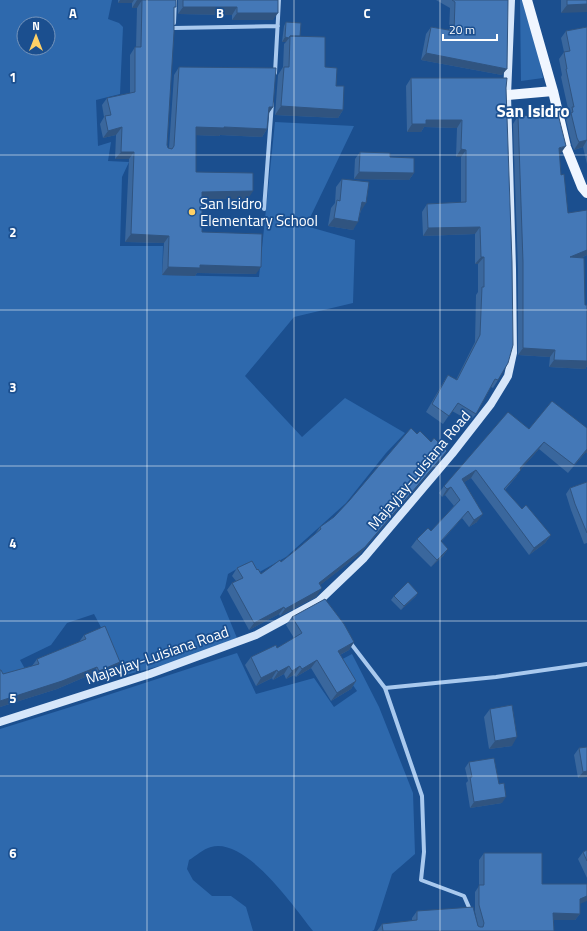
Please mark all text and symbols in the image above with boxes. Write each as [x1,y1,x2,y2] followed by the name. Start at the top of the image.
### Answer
[69,3,77,23] text: A
[216,3,224,23] text: B
[363,3,371,23] text: C
[16,16,56,56] north arrow
[443,16,497,42] scale bar
[32,18,40,34] text: N
[449,20,475,39] text: 20 m
[9,67,17,87] text: 1
[496,98,570,124] district label: San Isidro
[200,192,318,232] place label: San Isidro Elementary School
[187,207,197,217] marker: San Isidro Elementary School
[9,222,17,242] text: 2
[9,377,17,397] text: 3
[362,405,476,535] street label: Majayjay-Luisiana Road
[9,533,17,553] text: 4
[82,620,232,690] street label: Majayjay-Luisiana Road
[9,688,17,708] text: 5
[9,843,17,863] text: 6

